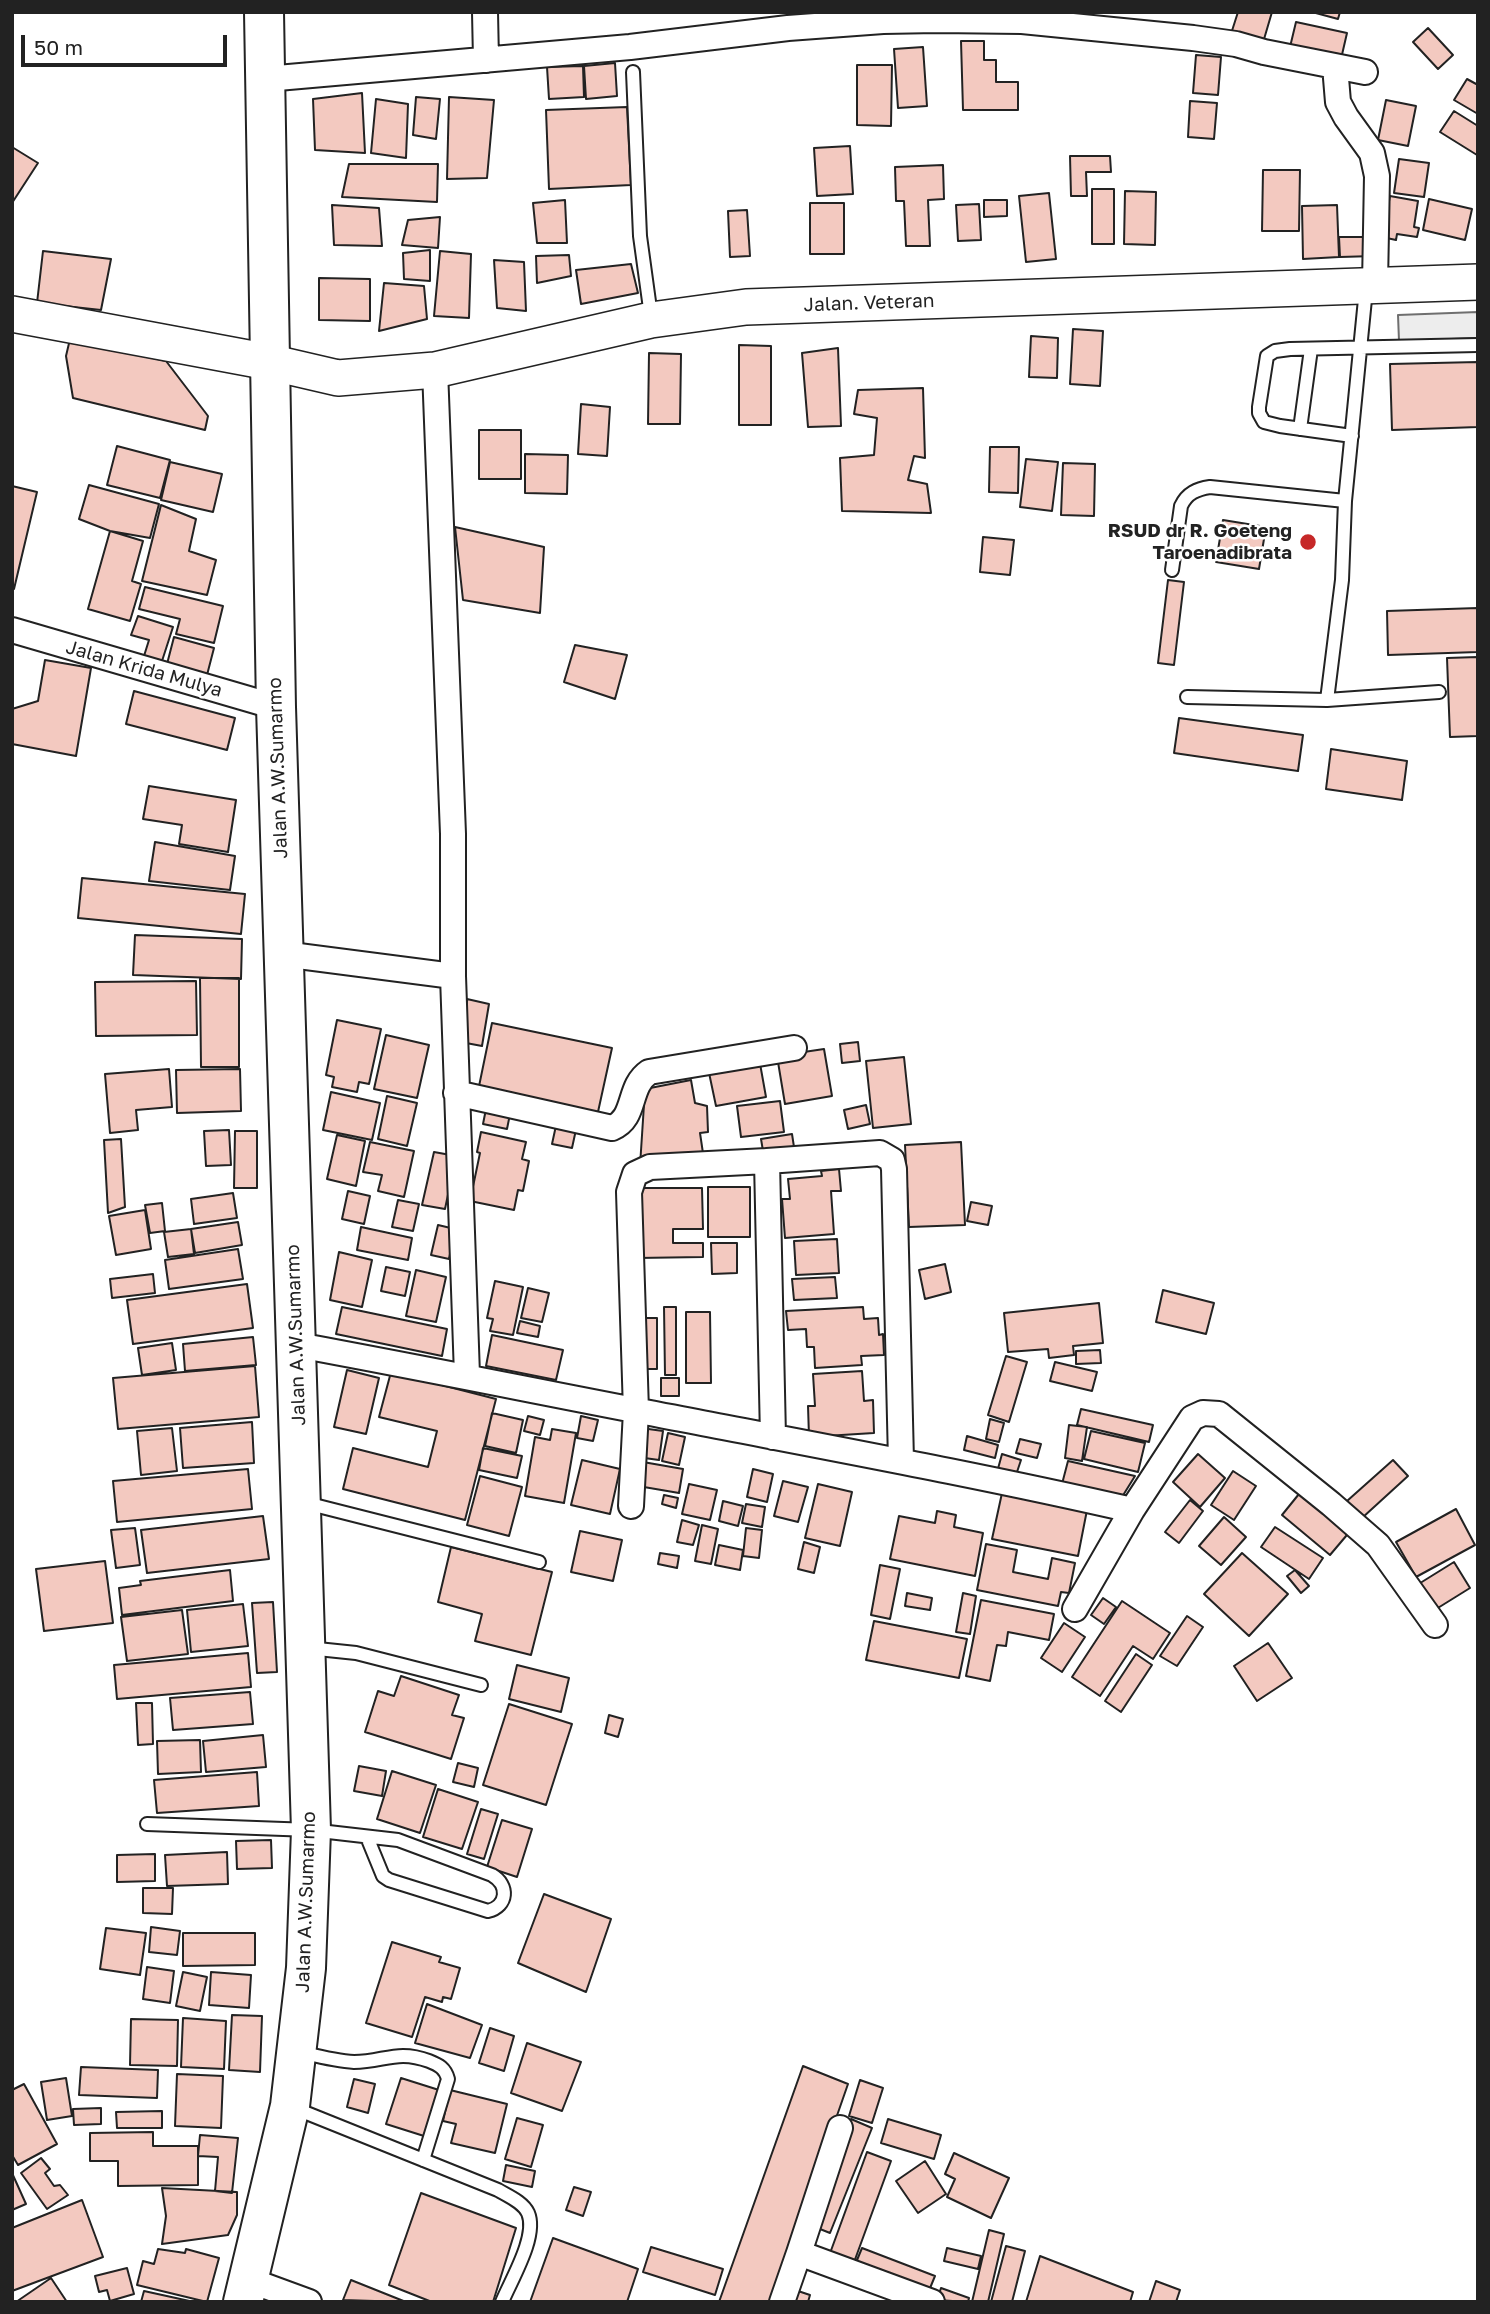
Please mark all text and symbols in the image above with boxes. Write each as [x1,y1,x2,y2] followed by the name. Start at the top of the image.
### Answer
[24,21,231,65] scale bar
[34,34,83,60] text: 50 m
[803,289,935,317] street label: Jalan. Veteran
[1108,520,1292,564] place label: RSUD dr R. Goeteng Taroenadibrata
[1298,532,1318,552] marker: RSUD dr R. Goeteng Taroenadibrata
[63,636,225,702] street label: Jalan Krida Mulya
[263,677,293,859] street label: Jalan A.W.Sumarmo
[281,1244,311,1426] street label: Jalan A.W.Sumarmo
[291,1811,321,1993] street label: Jalan A.W.Sumarmo

